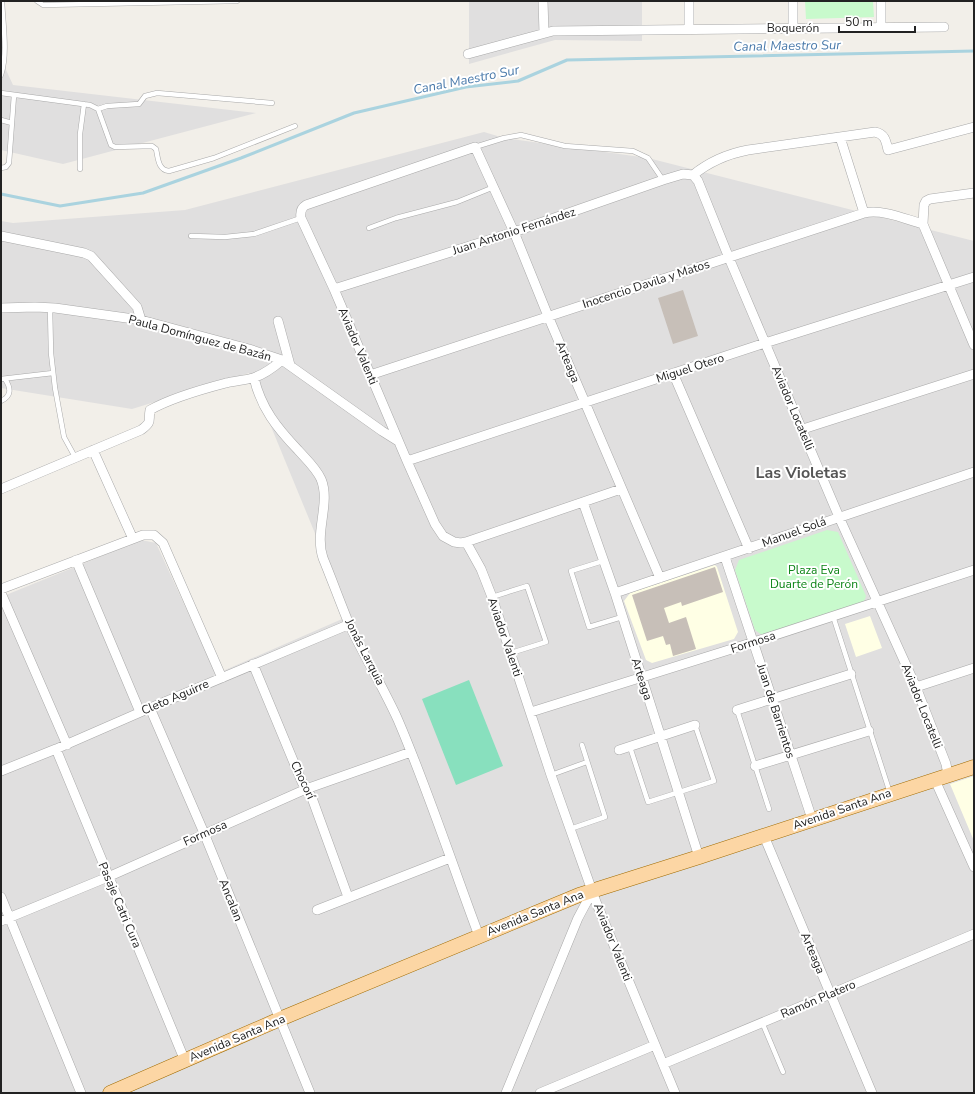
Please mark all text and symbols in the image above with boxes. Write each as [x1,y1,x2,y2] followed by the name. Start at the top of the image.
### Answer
[839,8,915,34] scale bar
[845,14,873,30] text: 50 m
[767,20,819,36] street label: Boquerón
[733,36,841,56] water label: Canal Maestro Sur
[412,61,521,99] water label: Canal Maestro Sur
[449,203,578,259] street label: Juan Antonio Fernández
[580,256,712,312] street label: Inocencio Davila y Matos
[335,305,381,387] street label: Aviador Valenti
[127,311,273,365] street label: Paula Domínguez de Bazán
[552,339,584,385] street label: Arteaga
[654,349,726,386] street label: Miguel Otero
[768,363,818,453] street label: Aviador Locatelli
[756,462,847,484] district label: Las Violetas
[760,513,828,551] street label: Manuel Solá
[770,562,858,592] park label: Plaza Eva Duarte de Perón
[484,595,526,679] street label: Aviador Valenti
[341,615,389,688] street label: Jonás Larquia
[728,627,778,657] street label: Formosa
[628,656,656,702] street label: Arteaga
[753,661,799,761] street label: Juan de Barrientos
[898,661,946,751] street label: Aviador Locatelli
[139,676,211,718] street label: Cleto Aguirre
[287,758,320,803] street label: Chocorí
[791,785,893,833] street label: Avenida Santa Ana
[181,816,229,850] street label: Formosa
[95,860,145,950] street label: Pasaje Catri Cura
[215,877,247,923] street label: Ancalan
[484,886,586,940] street label: Avenida Santa Ana
[590,901,636,983] street label: Aviador Valenti
[797,930,829,976] street label: Arteaga
[778,976,858,1022] street label: Ramón Platero
[186,1010,288,1066] street label: Avenida Santa Ana

